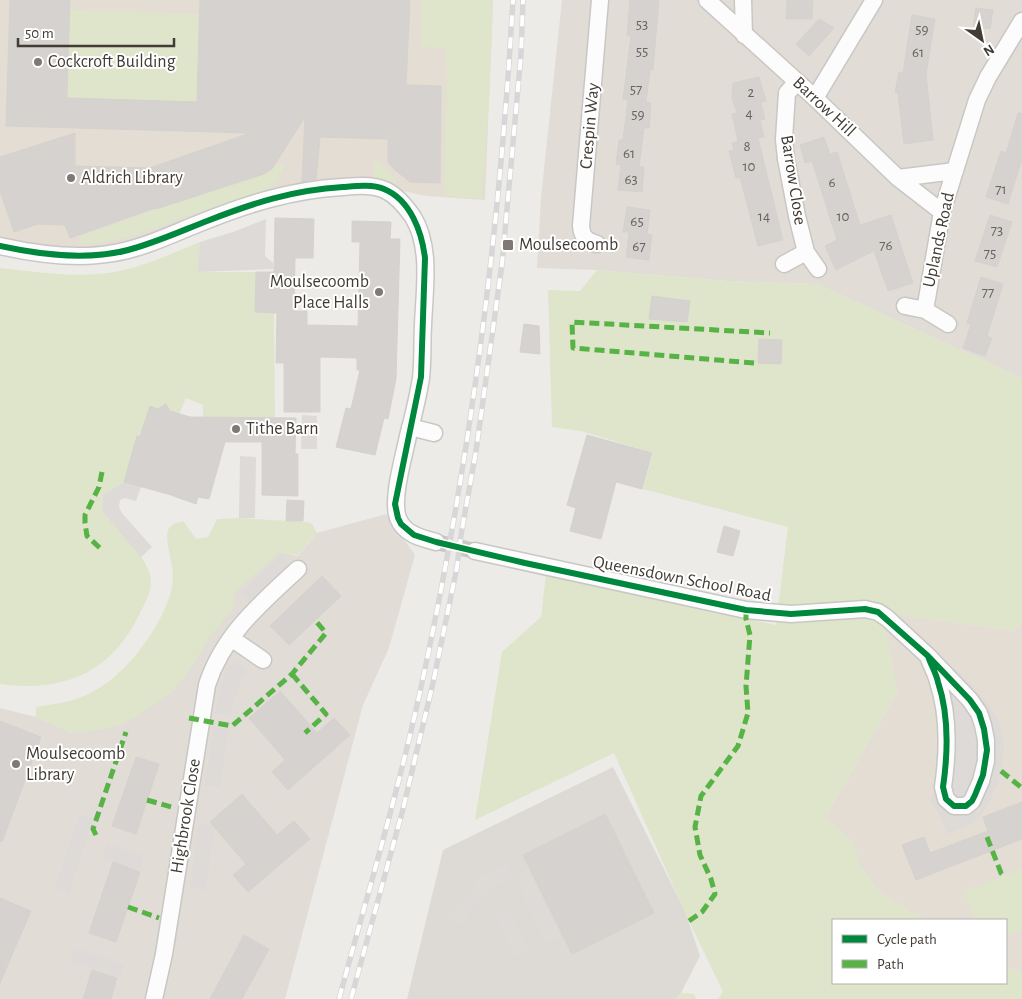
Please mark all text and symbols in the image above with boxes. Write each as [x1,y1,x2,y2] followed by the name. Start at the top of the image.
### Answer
[18,15,174,47] scale bar
[957,15,1007,65] north arrow
[636,17,648,32] house number: 53
[915,22,929,37] house number: 59
[25,26,54,41] text: 50 m
[981,42,996,59] text: N
[636,44,648,59] house number: 55
[912,45,924,60] house number: 61
[48,53,176,71] place label: Cockcroft Building
[32,56,44,68] marker: Cockcroft Building
[789,74,859,140] street label: Barrow Hill
[577,82,603,170] street label: Crespin Way
[630,82,642,97] house number: 57
[748,85,755,100] house number: 2
[745,106,753,121] house number: 4
[631,107,645,122] house number: 59
[777,134,809,226] street label: Barrow Close
[743,139,751,154] house number: 8
[623,146,635,161] house number: 61
[742,159,756,174] house number: 10
[81,169,183,187] place label: Aldrich Library
[65,172,77,184] marker: Aldrich Library
[624,172,638,187] house number: 63
[828,175,836,190] house number: 6
[995,182,1007,197] house number: 71
[920,191,958,289] street label: Uplands Road
[758,209,770,224] house number: 14
[836,209,850,224] house number: 10
[630,214,644,229] house number: 65
[991,223,1003,238] house number: 73
[519,236,618,254] place label: Moulsecoomb
[501,238,515,252] marker: Moulsecoomb
[879,238,893,253] house number: 76
[632,239,646,254] house number: 67
[984,246,996,261] house number: 75
[270,273,369,312] place label: Moulsecoomb Place Halls
[982,285,994,300] house number: 77
[373,286,385,298] marker: Moulsecoomb Place Halls
[246,420,318,438] place label: Tithe Barn
[230,423,242,435] marker: Tithe Barn
[592,553,772,605] street label: Queensdown School Road
[26,745,125,784] place label: Moulsecoomb Library
[168,757,204,875] street label: Highbrook Close
[10,758,22,770] marker: Moulsecoomb Library
[832,919,1007,984] legend
[877,932,937,947] text: Cycle path
[877,957,904,972] text: Path

